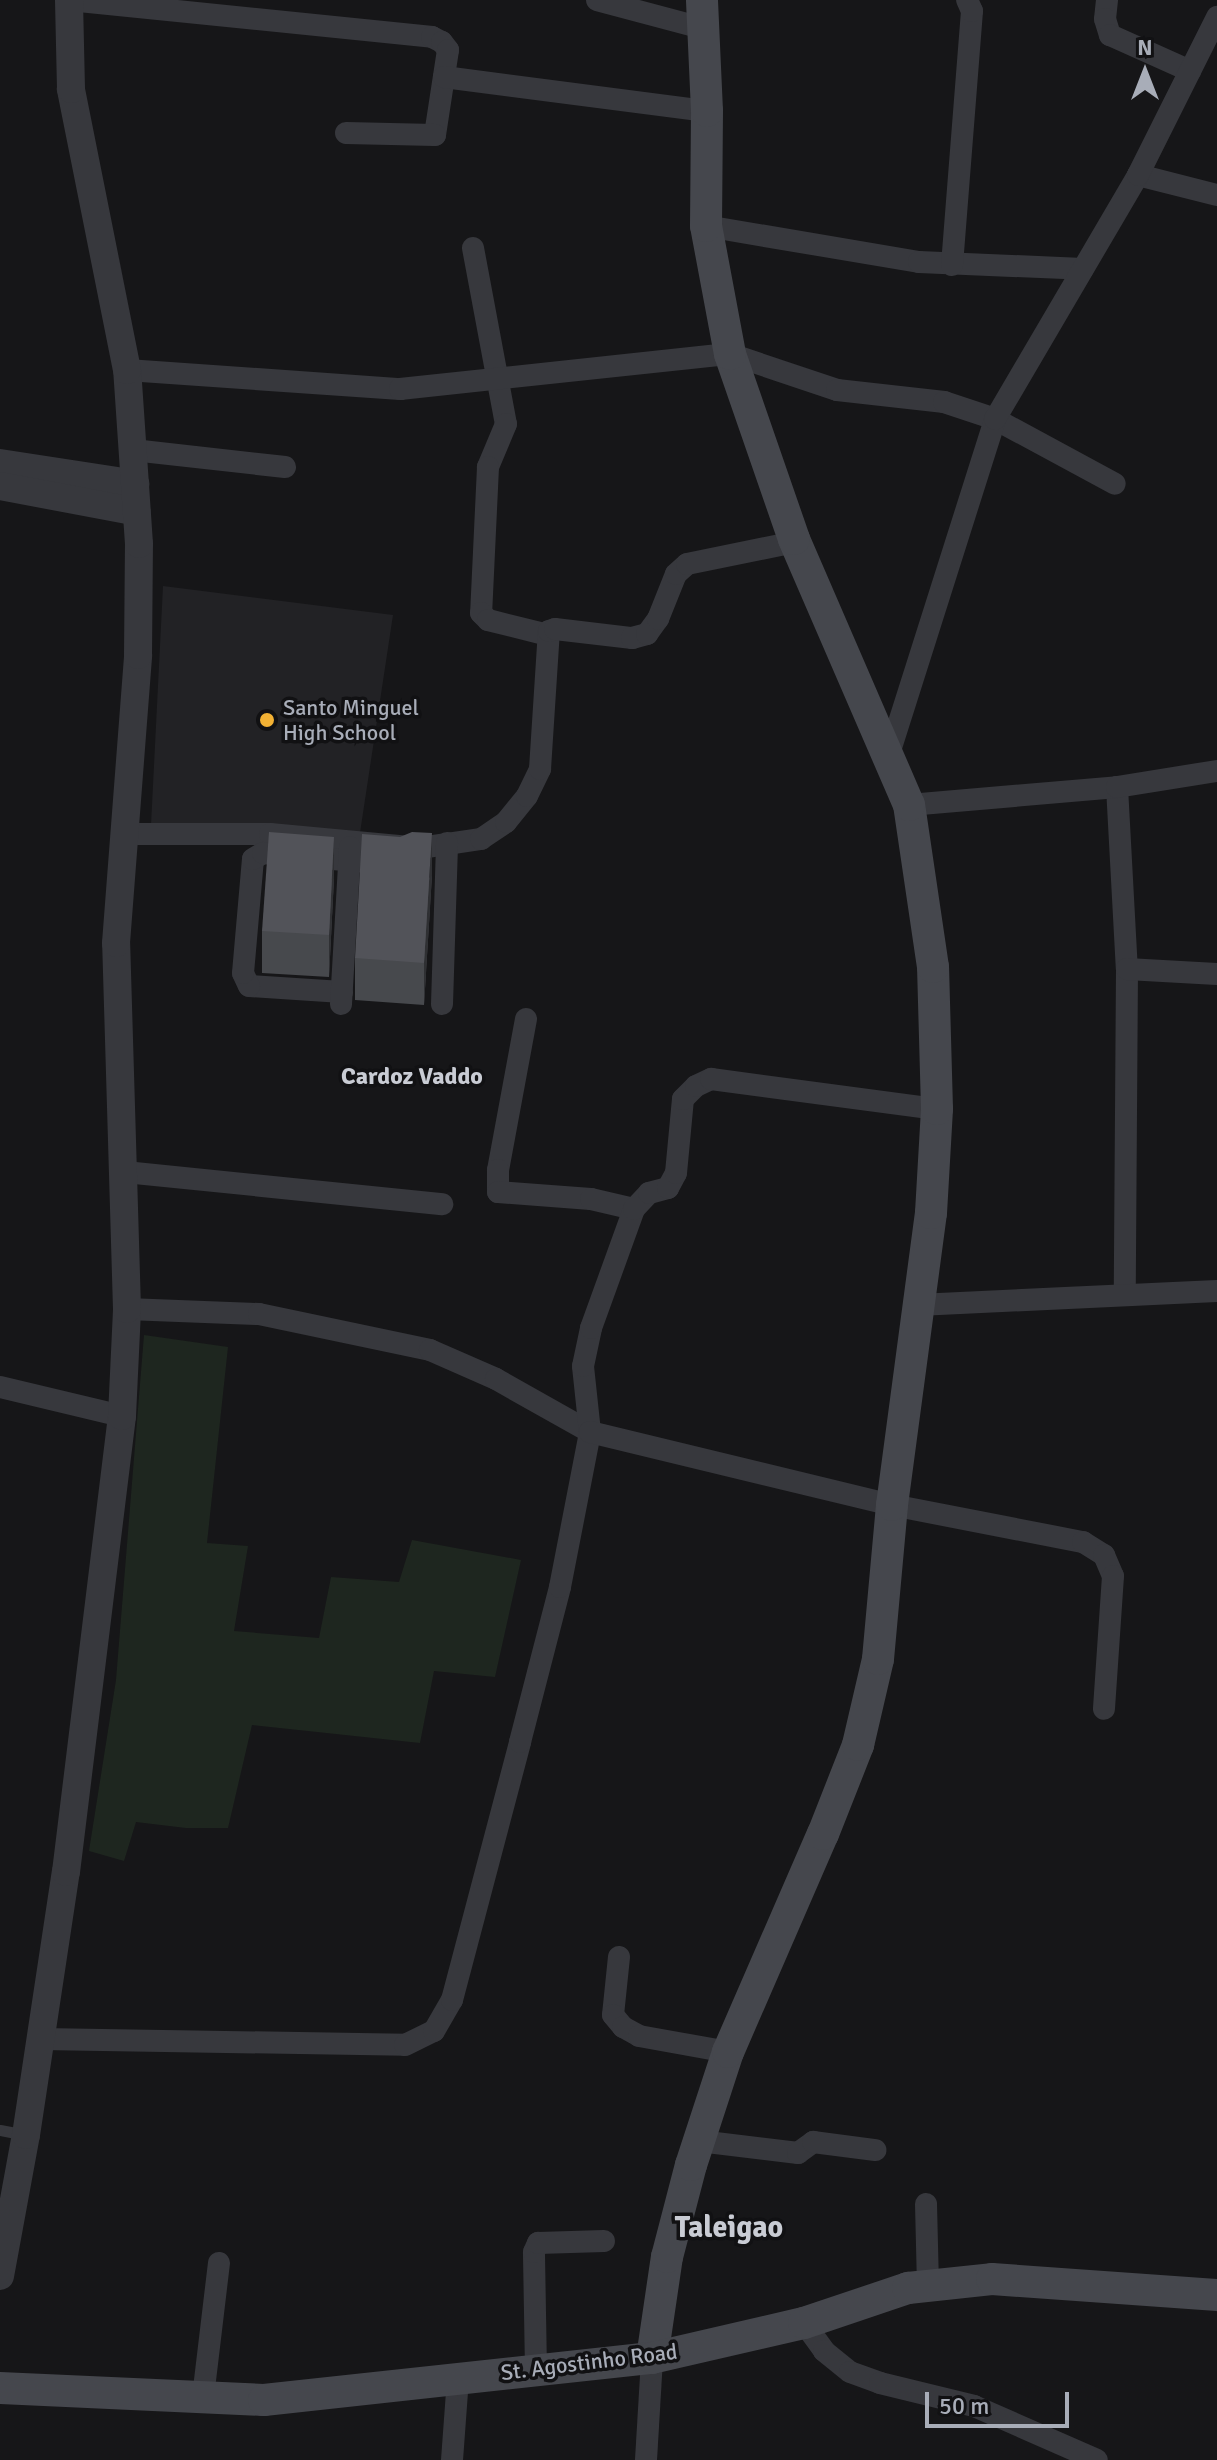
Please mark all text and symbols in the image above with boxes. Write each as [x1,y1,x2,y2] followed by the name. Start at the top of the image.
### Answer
[1105,32,1185,112] north arrow
[1137,34,1153,61] text: N
[283,694,419,746] place label: Santo Minguel High School
[258,711,276,729] marker: Santo Minguel High School
[341,1063,483,1091] district label: Cardoz Vaddo
[675,2210,783,2246] district label: Taleigao
[499,2338,679,2386] street label: St. Agostinho Road
[929,2376,1073,2426] scale bar
[939,2391,989,2421] text: 50 m

